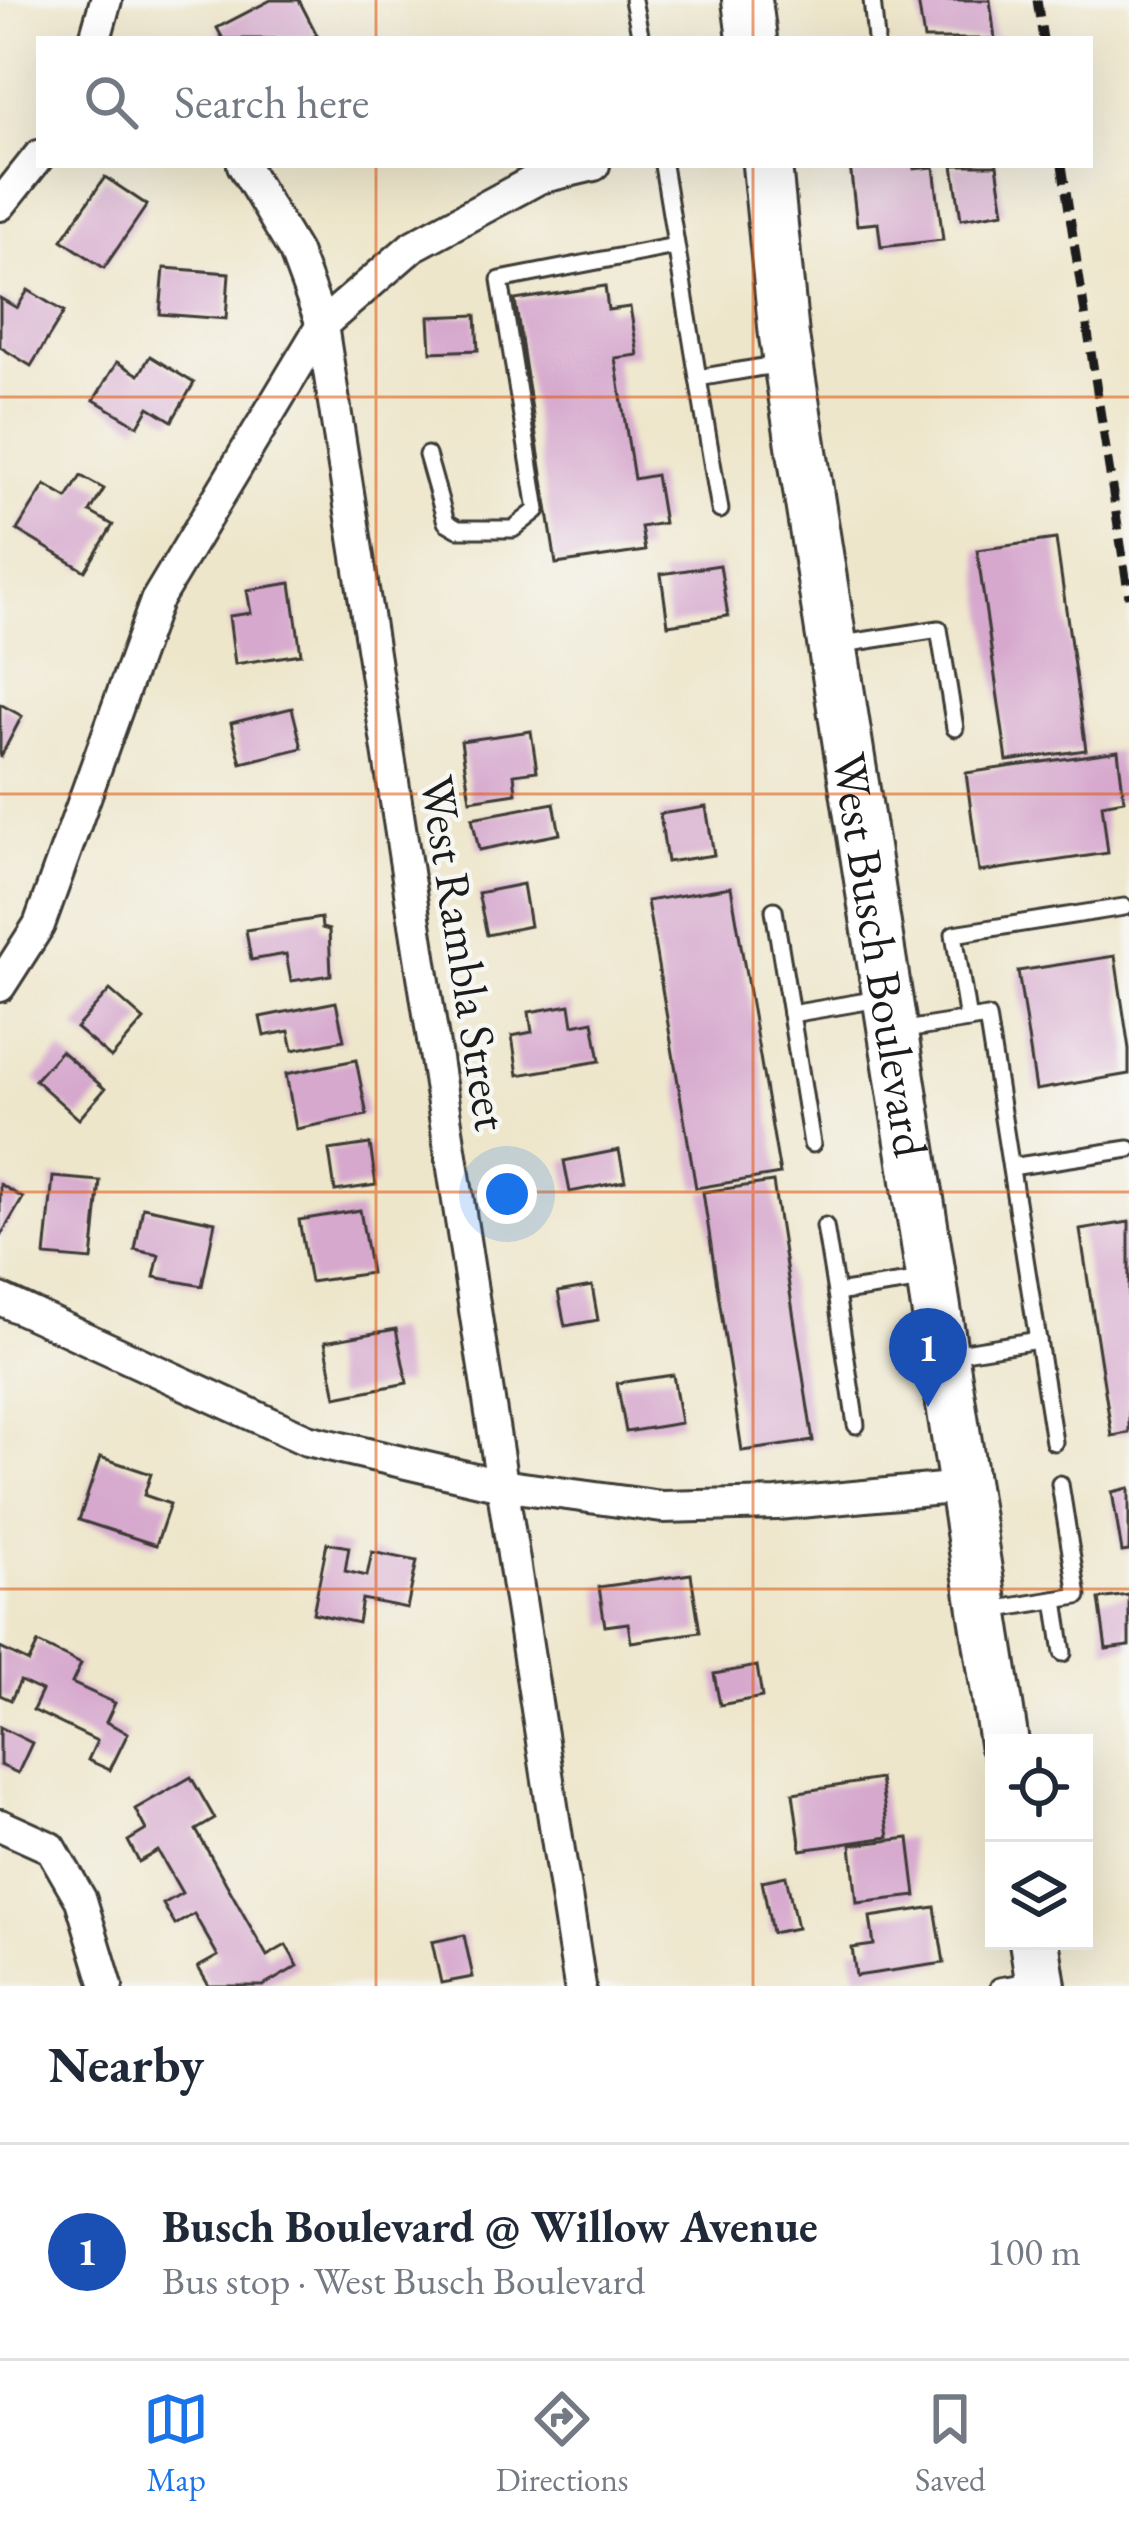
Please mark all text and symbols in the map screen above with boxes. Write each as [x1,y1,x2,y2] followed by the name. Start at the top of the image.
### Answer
[36,36,1093,168] search box
[78,69,144,135] icon: search
[174,73,369,131] text: Search here
[819,748,943,1162] street label: West Busch Boulevard
[406,771,524,1135] street label: West Rambla Street
[477,1164,537,1224] your location
[889,1308,967,1407] pin: 1
[985,1734,1093,1950] map controls
[985,1734,1093,1842] button: locate
[985,1842,1093,1950] button: layers
[48,2031,204,2097] text: Nearby
[162,2197,818,2255] text: Busch Boulevard @ Willow Avenue
[77,2226,97,2277] text: 1
[987,2226,1081,2277] text: 100 m
[162,2255,645,2306] text: Bus stop · West Busch Boulevard
[143,2386,209,2501] tab: Map
[496,2386,629,2501] tab: Directions
[915,2386,986,2501] tab: Saved

